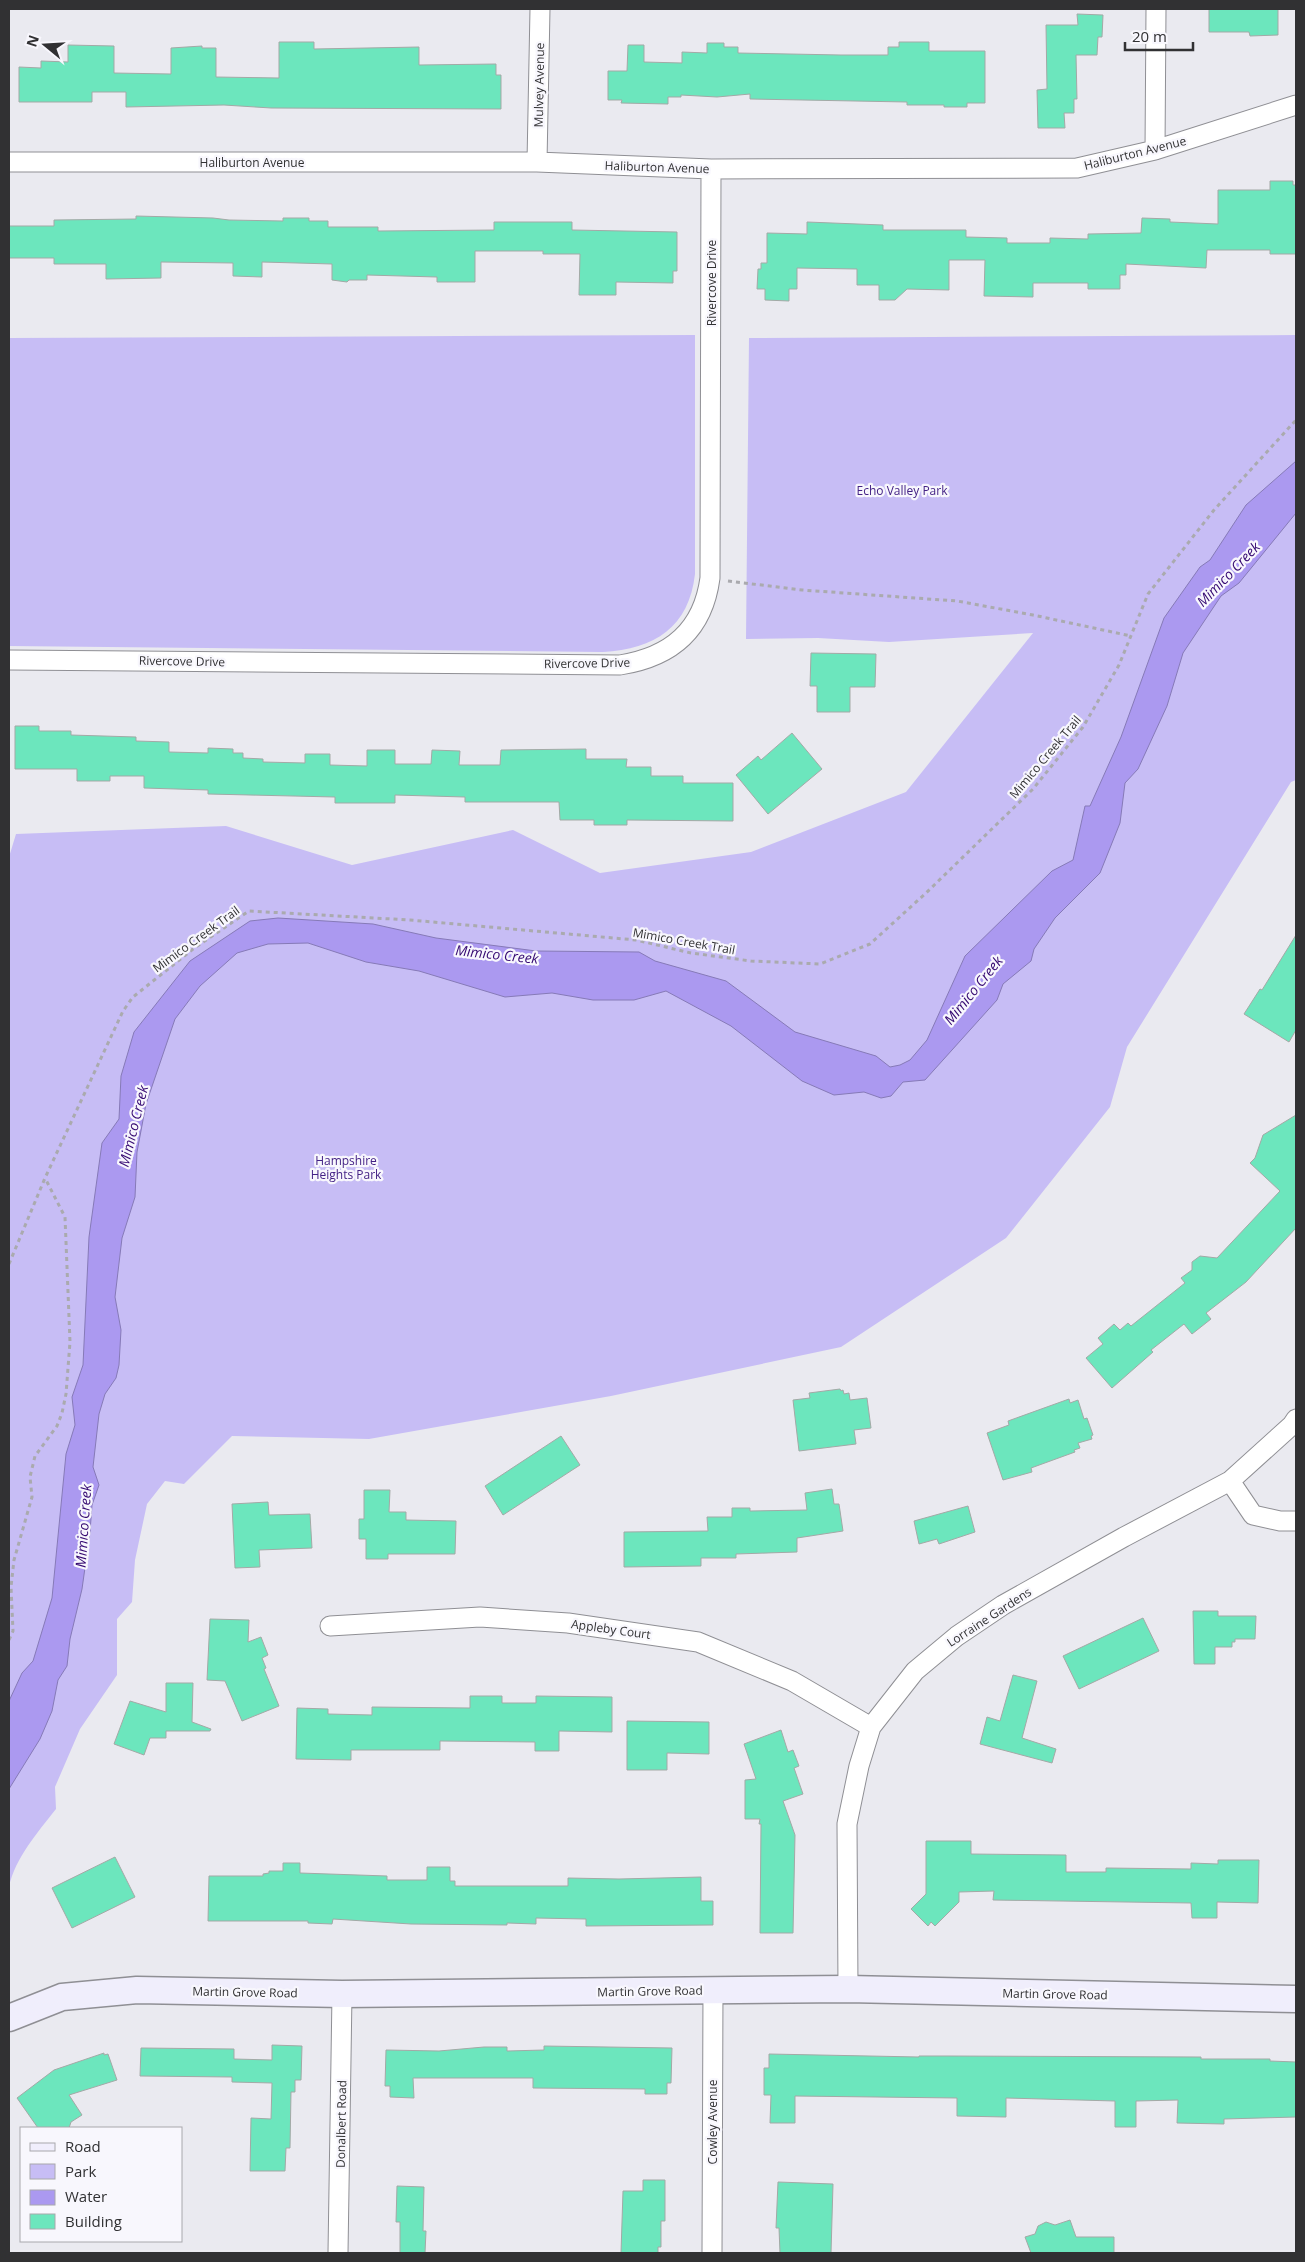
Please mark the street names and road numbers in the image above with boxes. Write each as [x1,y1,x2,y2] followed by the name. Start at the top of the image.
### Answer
[530,42,548,128] street label: Mulvey Avenue
[1082,132,1188,174] street label: Haliburton Avenue
[200,154,305,171] street label: Haliburton Avenue
[604,157,710,177] street label: Haliburton Avenue
[703,240,720,326] street label: Rivercove Drive
[139,652,226,670] street label: Rivercove Drive
[544,654,631,672] street label: Rivercove Drive
[1005,712,1085,802] street label: Mimico Creek Trail
[149,902,243,976] street label: Mimico Creek Trail
[631,924,737,958] street label: Mimico Creek Trail
[943,1583,1035,1651] street label: Lorraine Gardens
[570,1615,652,1643] street label: Appleby Court
[597,1982,703,2000] street label: Martin Grove Road
[192,1983,298,2001] street label: Martin Grove Road
[1002,1985,1108,2003] street label: Martin Grove Road
[704,2079,721,2164] street label: Cowley Avenue
[332,2080,350,2168] street label: Donalbert Road

